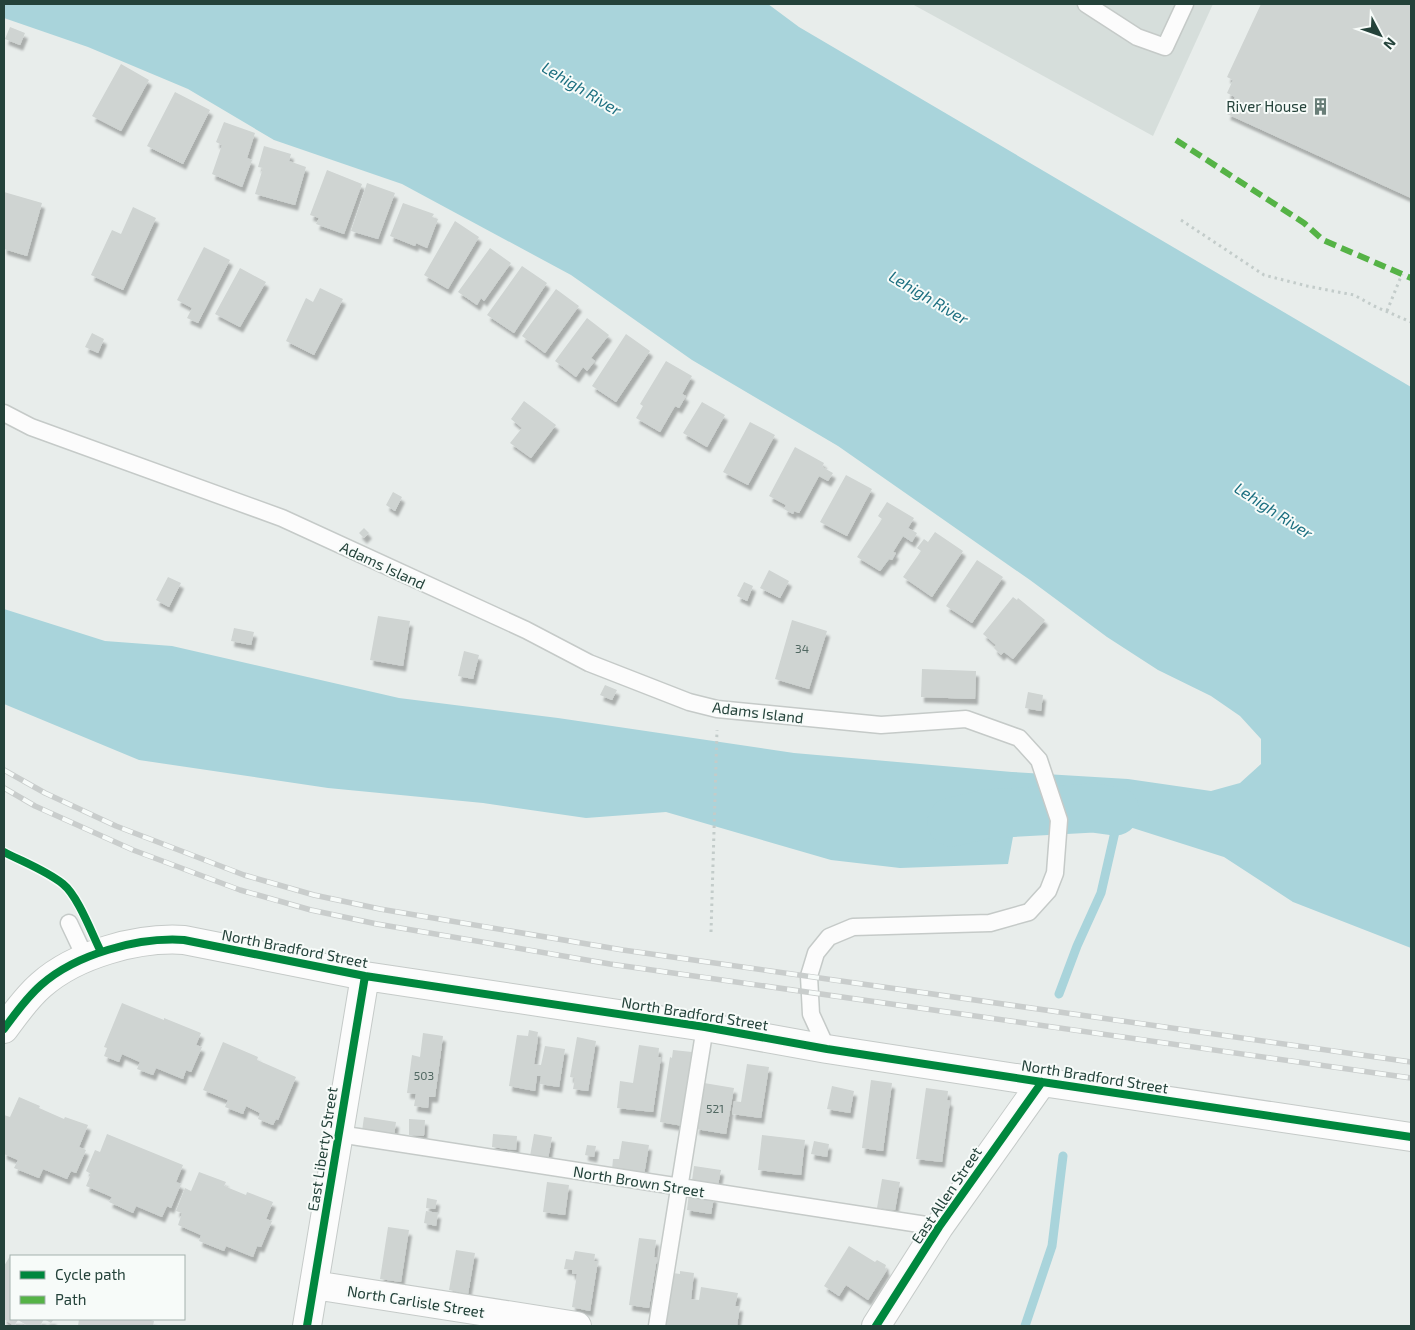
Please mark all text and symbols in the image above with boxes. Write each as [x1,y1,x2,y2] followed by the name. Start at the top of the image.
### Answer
[1355,10,1405,60] north arrow
[1380,34,1400,53] text: N
[539,57,626,119] water label: Lehigh River
[1311,96,1331,116] building icon: River House
[1226,97,1307,115] place label: River House
[886,266,973,328] water label: Lehigh River
[1231,478,1317,543] water label: Lehigh River
[338,537,428,593] street label: Adams Island
[795,641,809,655] house number: 34
[711,697,805,727] street label: Adams Island
[220,925,370,971] street label: North Bradford Street
[620,992,770,1034] street label: North Bradford Street
[1020,1055,1170,1097] street label: North Bradford Street
[414,1068,434,1082] house number: 503
[303,1085,341,1212] street label: East Liberty Street
[706,1101,724,1115] house number: 521
[907,1143,985,1247] street label: East Allen Street
[572,1162,706,1200] street label: North Brown Street
[10,1255,185,1320] legend
[55,1265,126,1283] text: Cycle path
[346,1281,486,1321] street label: North Carlisle Street
[55,1290,86,1308] text: Path

